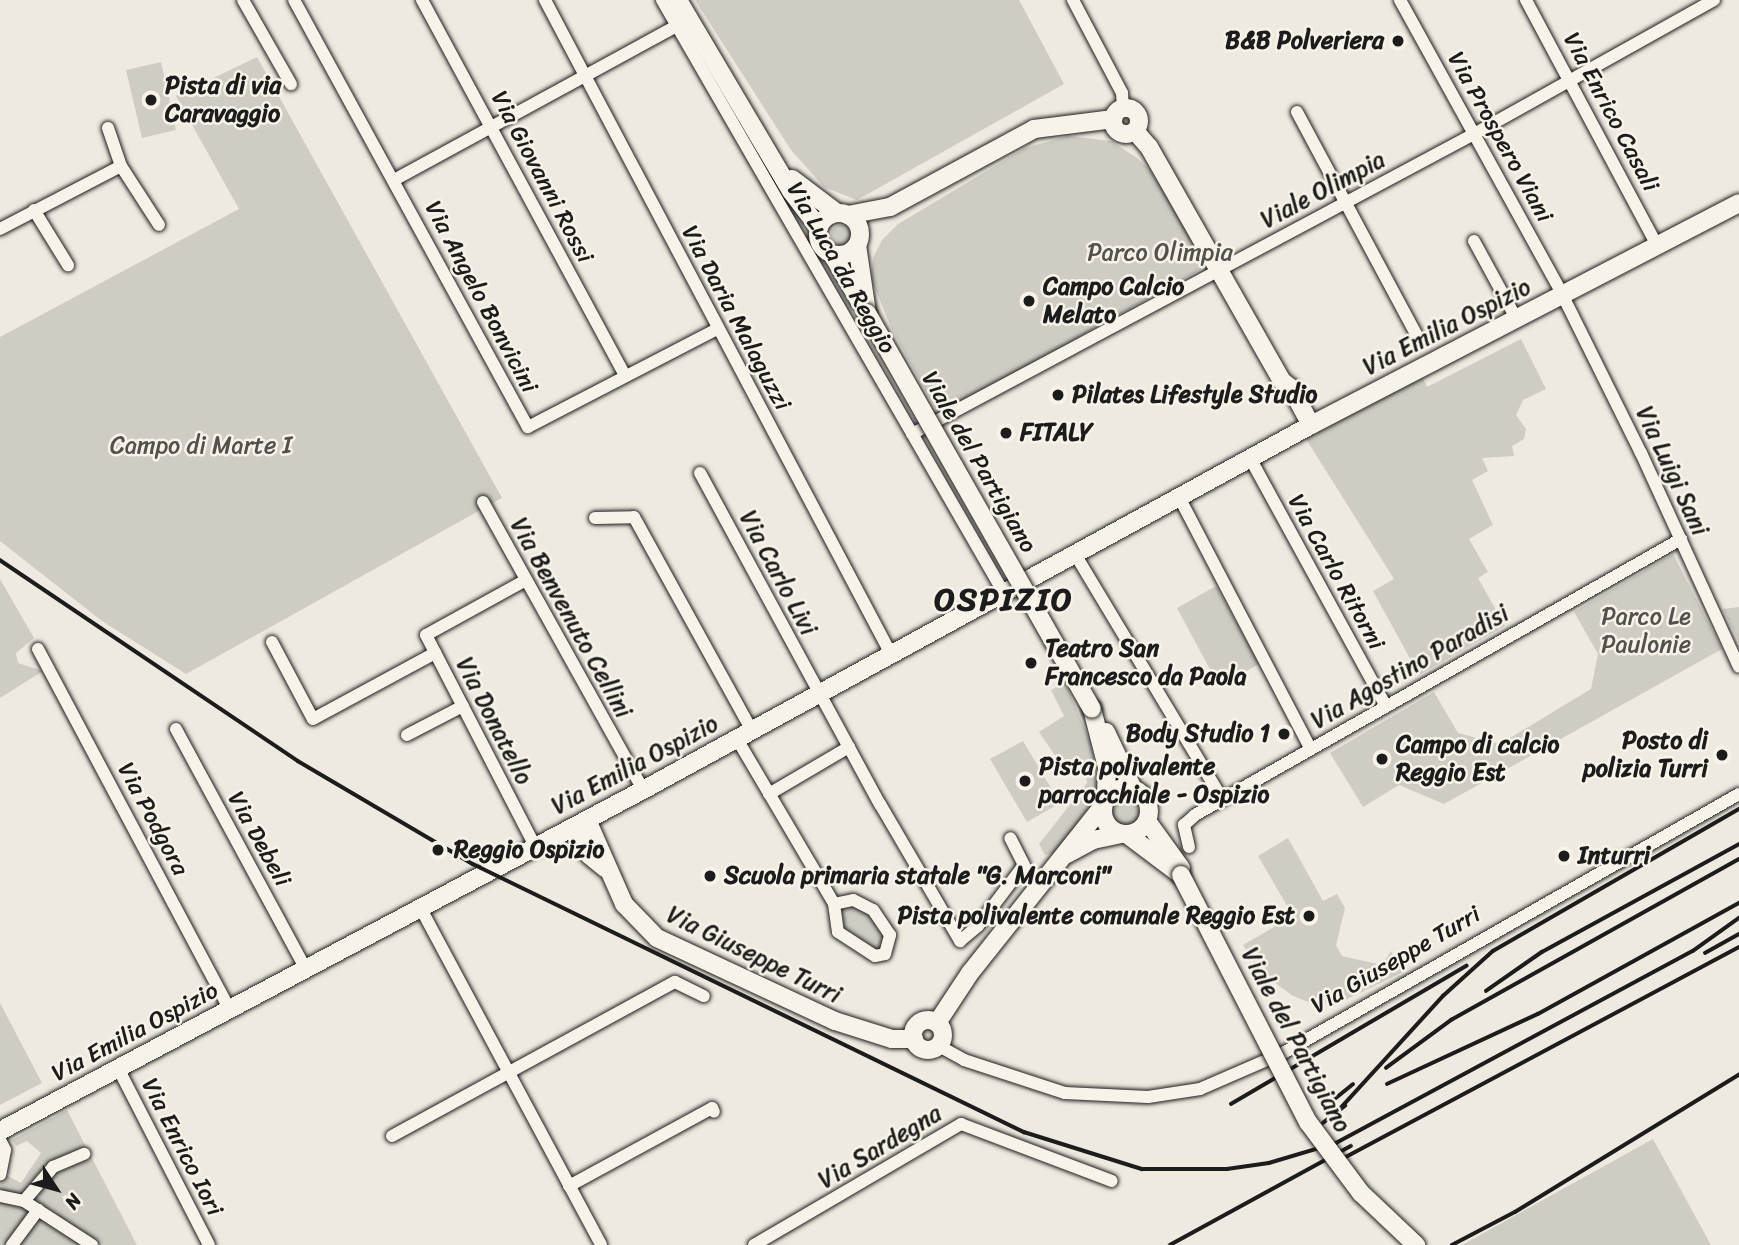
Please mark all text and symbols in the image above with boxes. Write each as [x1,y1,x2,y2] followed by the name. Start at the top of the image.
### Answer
[1224,27,1384,55] place label: B&B Polveriera
[1557,28,1665,196] street label: Via Enrico Casali
[1390,33,1406,49] marker: B&B Polveriera
[1441,46,1559,228] street label: Via Prospero Viani
[165,72,281,128] place label: Pista di via Caravaggio
[485,86,599,268] street label: Via Giovanni Rossi
[143,92,159,108] marker: Pista di via Caravaggio
[1256,145,1390,235] street label: Viale Olimpia
[780,177,902,359] street label: Via Luca da Reggio
[418,196,544,398] street label: Via Angelo Bonvicini
[675,221,797,415] street label: Via Daria Malaguzzi
[1087,239,1233,267] park label: Parco Olimpia
[1358,272,1536,382] street label: Via Emilia Ospizio
[1043,273,1184,329] place label: Campo Calcio Melato
[1021,293,1037,309] marker: Campo Calcio Melato
[915,366,1043,558] street label: Viale del Partigiano
[1072,381,1318,409] place label: Pilates Lifestyle Studio
[1050,387,1066,403] marker: Pilates Lifestyle Studio
[1629,401,1715,541] street label: Via Luigi Sani
[1020,419,1092,447] place label: FITALY
[998,425,1014,441] marker: FITALY
[110,432,292,460] park label: Campo di Marte I
[1281,489,1391,655] street label: Via Carlo Ritorni
[733,506,823,640] street label: Via Carlo Livi
[504,513,638,723] street label: Via Benvenuto Cellini
[939,581,1069,619] district label: OSPIZIO
[1307,599,1513,735] street label: Via Agostino Paradisi
[1601,603,1691,659] park label: Parco Le Paulonie
[1045,635,1247,691] place label: Teatro San Francesco da Paola
[450,653,538,789] street label: Via Donatello
[1023,655,1039,671] marker: Teatro San Francesco da Paola
[547,709,723,821] street label: Via Emilia Ospizio
[1125,720,1270,748] place label: Body Studio 1
[1276,726,1292,742] marker: Body Studio 1
[1583,727,1708,783] place label: Posto di polizia Turri
[1396,731,1559,787] place label: Campo di calcio Reggio Est
[1714,747,1730,763] marker: Posto di polizia Turri
[1374,751,1390,767] marker: Campo di calcio Reggio Est
[1039,753,1269,809] place label: Pista polivalente parrocchiale - Ospizio
[111,757,195,881] street label: Via Podgora
[1017,773,1033,789] marker: Pista polivalente parrocchiale - Ospizio
[221,786,297,892] street label: Via Debeli
[454,836,606,864] place label: Reggio Ospizio
[428,840,448,860] marker: Reggio Ospizio
[1578,842,1650,870] place label: Inturri
[1556,848,1572,864] marker: Inturri
[724,862,1109,890] place label: Scuola primaria statale "G. Marconi"
[702,868,718,884] marker: Scuola primaria statale "G. Marconi"
[662,900,846,1010] street label: Via Giuseppe Turri
[1306,900,1486,1020] street label: Via Giuseppe Turri
[895,902,1295,930] place label: Pista polivalente comunale Reggio Est
[1301,908,1317,924] marker: Pista polivalente comunale Reggio Est
[1235,943,1357,1137] street label: Viale del Partigiano
[47,976,223,1088] street label: Via Emilia Ospizio
[135,1073,229,1221] street label: Via Enrico Iori
[813,1099,947,1195] street label: Via Sardegna
[21,1154,91,1224] north arrow
[56,1187,91,1217] text: N

